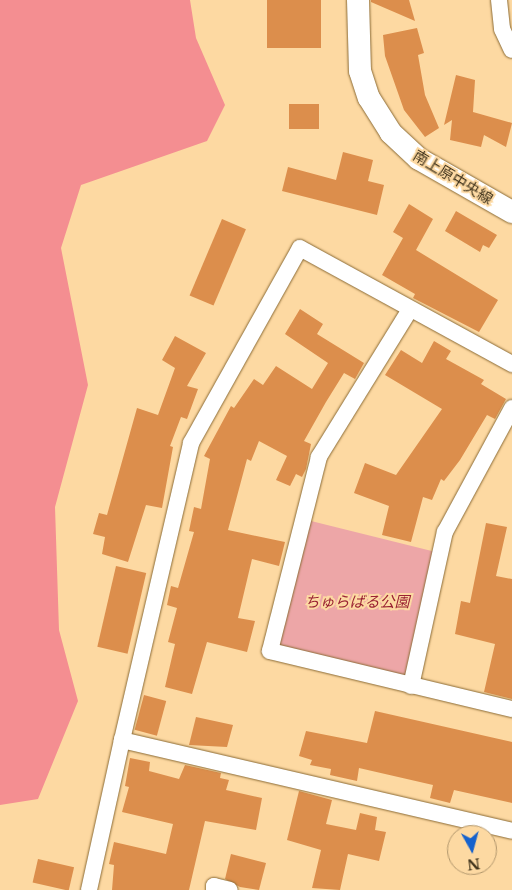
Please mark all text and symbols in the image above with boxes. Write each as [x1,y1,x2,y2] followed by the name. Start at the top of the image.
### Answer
[410,146,496,208] street label: 南上原中央線
[305,593,409,611] park label: ちゅらばる公園
[447,825,497,875] north arrow
[466,854,481,874] text: N

